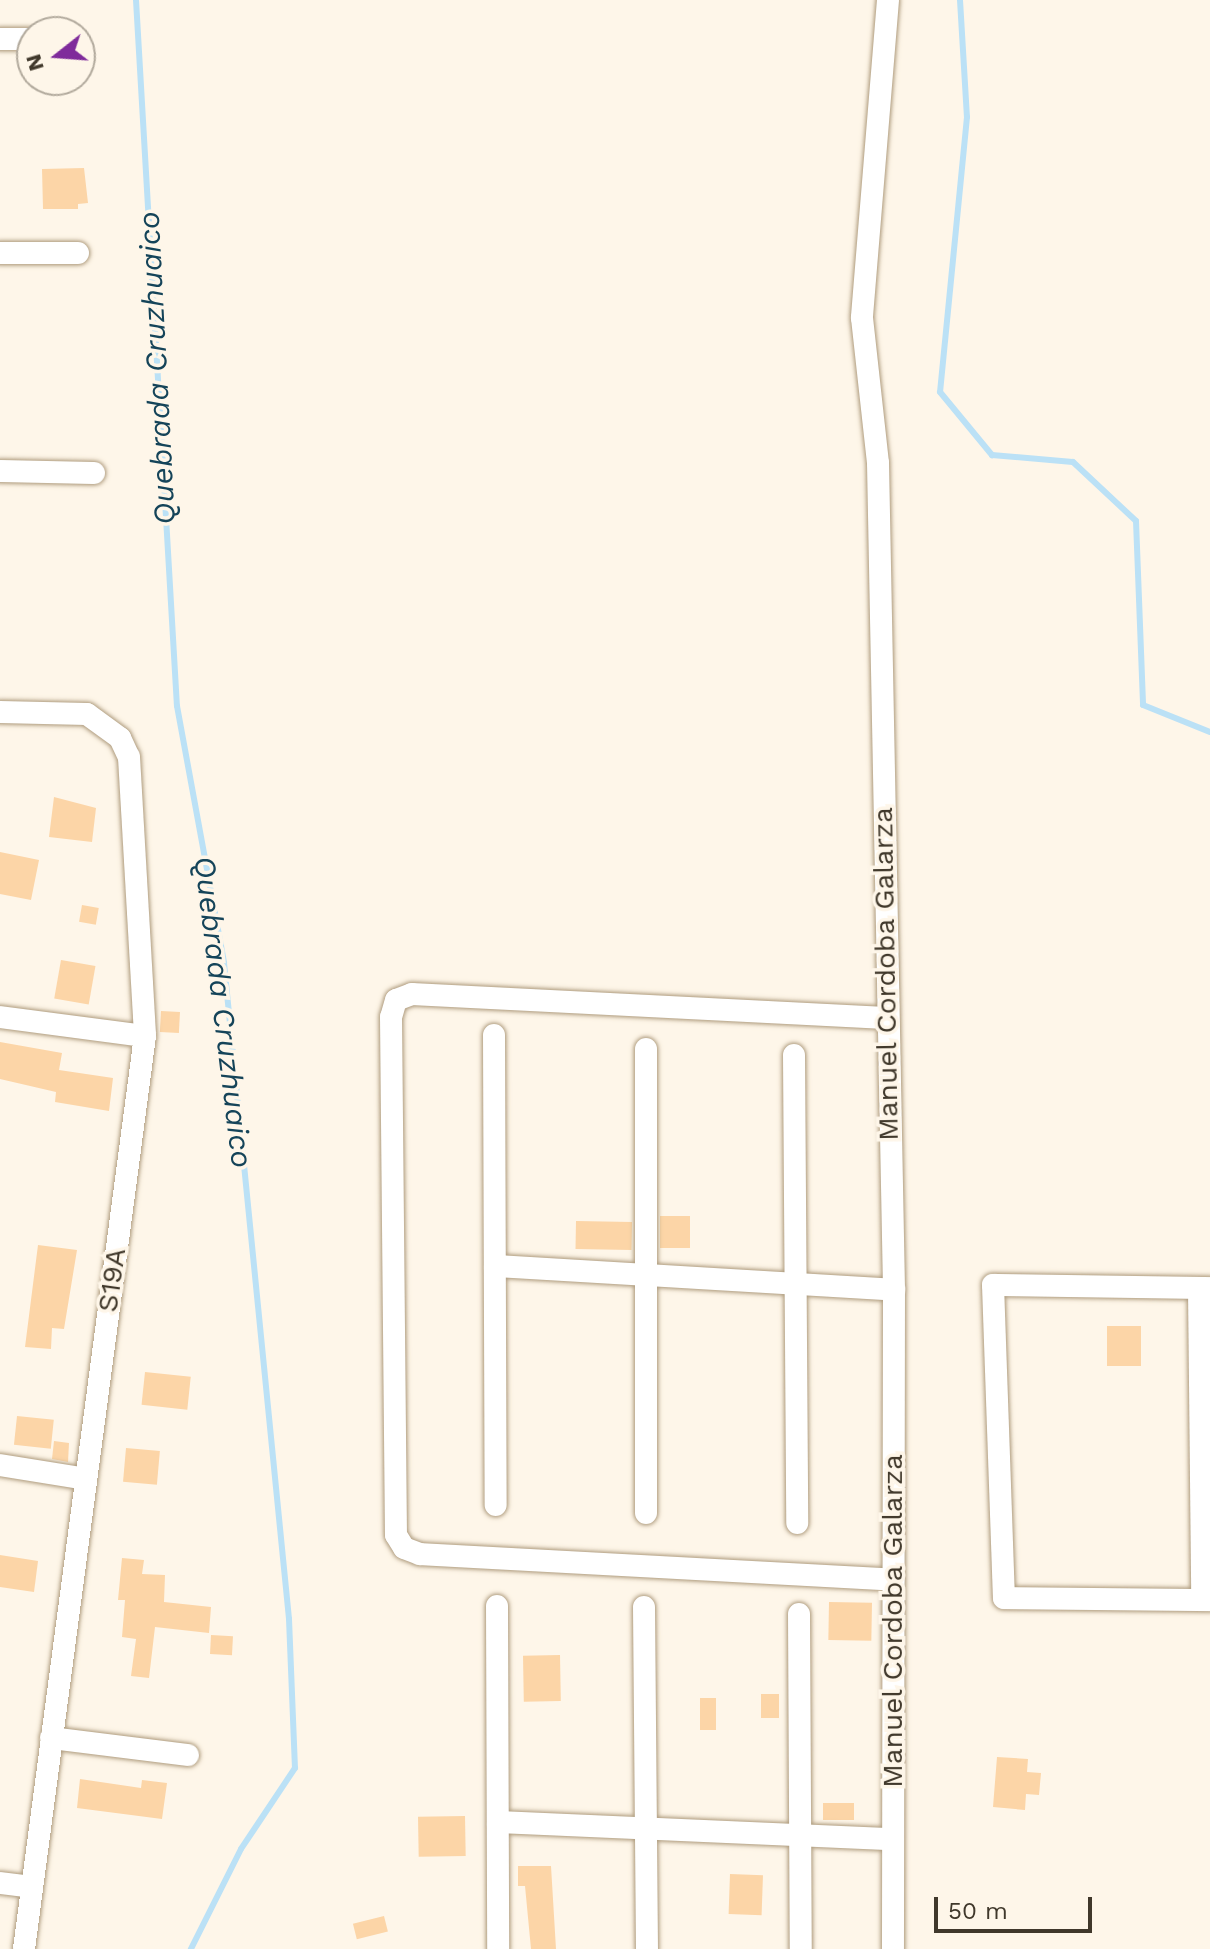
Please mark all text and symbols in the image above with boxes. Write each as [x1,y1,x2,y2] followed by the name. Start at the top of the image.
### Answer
[16,16,96,96] north arrow
[20,51,49,74] text: N
[131,210,183,526] water label: Quebrada Cruzhuaico
[866,806,906,1142] street label: Manuel Cordoba Galarza
[186,854,260,1170] water label: Quebrada Cruzhuaico
[91,1246,133,1314] street label: S19A
[876,1453,910,1789] street label: Manuel Cordoba Galarza
[938,1881,1096,1931] scale bar
[948,1897,1008,1925] text: 50 m

